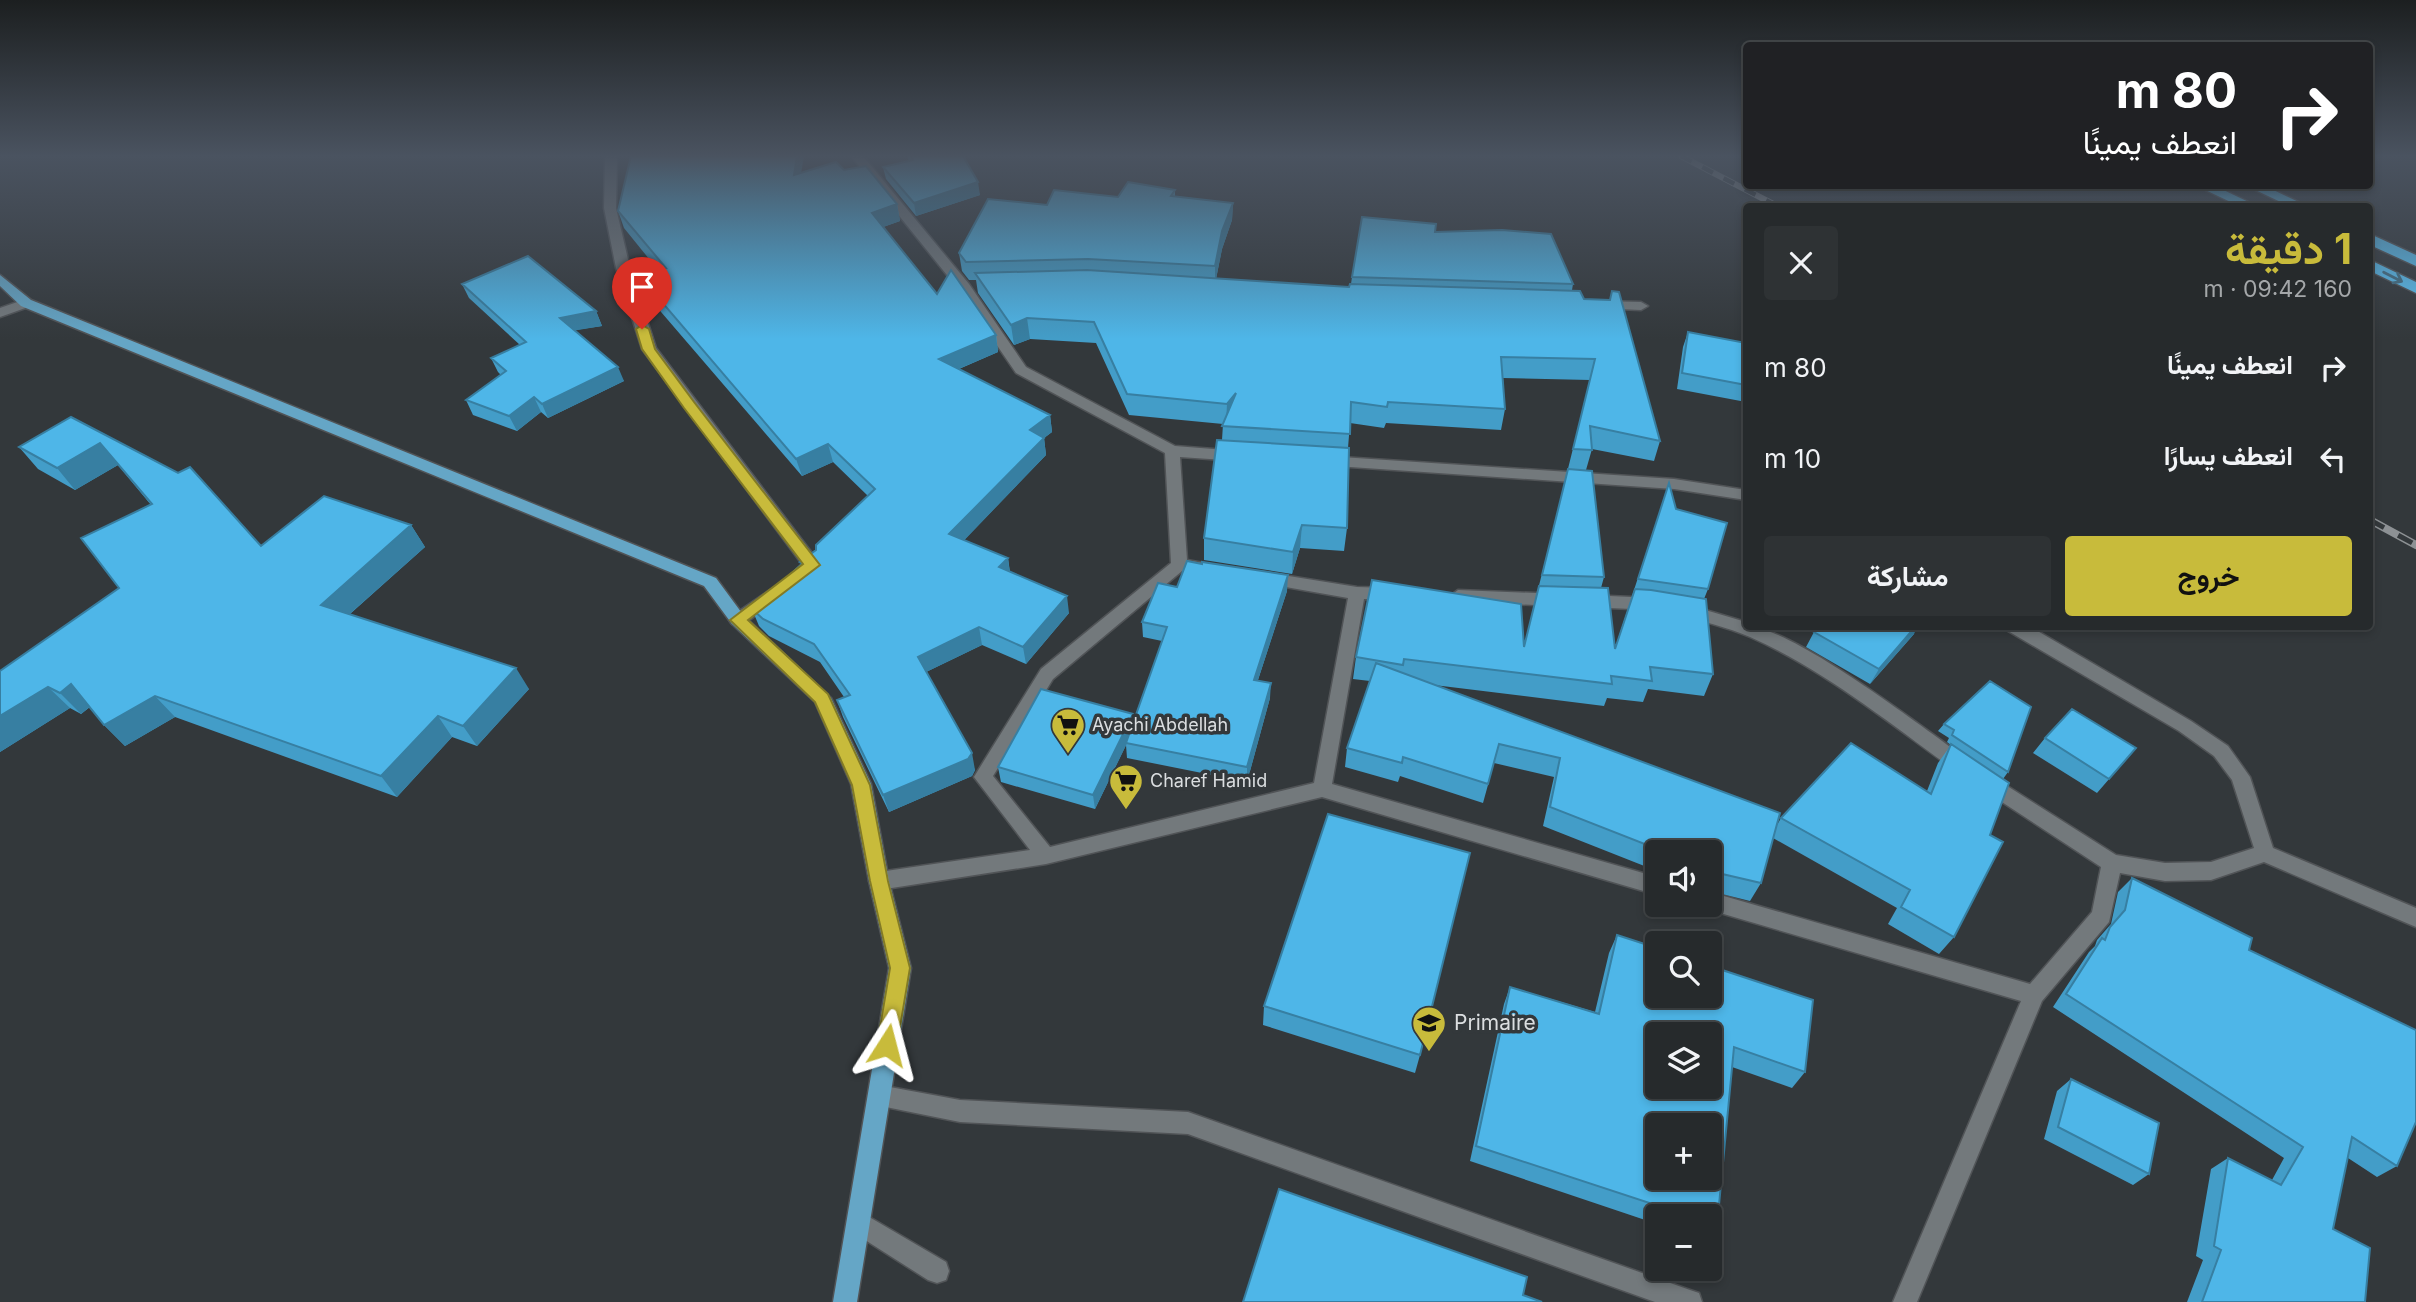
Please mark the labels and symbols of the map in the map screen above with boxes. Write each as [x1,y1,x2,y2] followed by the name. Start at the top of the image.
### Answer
[612,257,672,329] pin
[2382,270,2403,284] one-way arrow
[1049,706,1087,755] supermarket icon: Ayachi Abdellah
[1092,714,1228,735] place label: Ayachi Abdellah
[1107,762,1145,811] supermarket icon: Charef Hamid
[1150,770,1267,791] place label: Charef Hamid
[1410,1004,1448,1053] school or university icon: Primaire
[850,1008,924,1082] position arrow
[1454,1010,1536,1035] place label: Primaire

